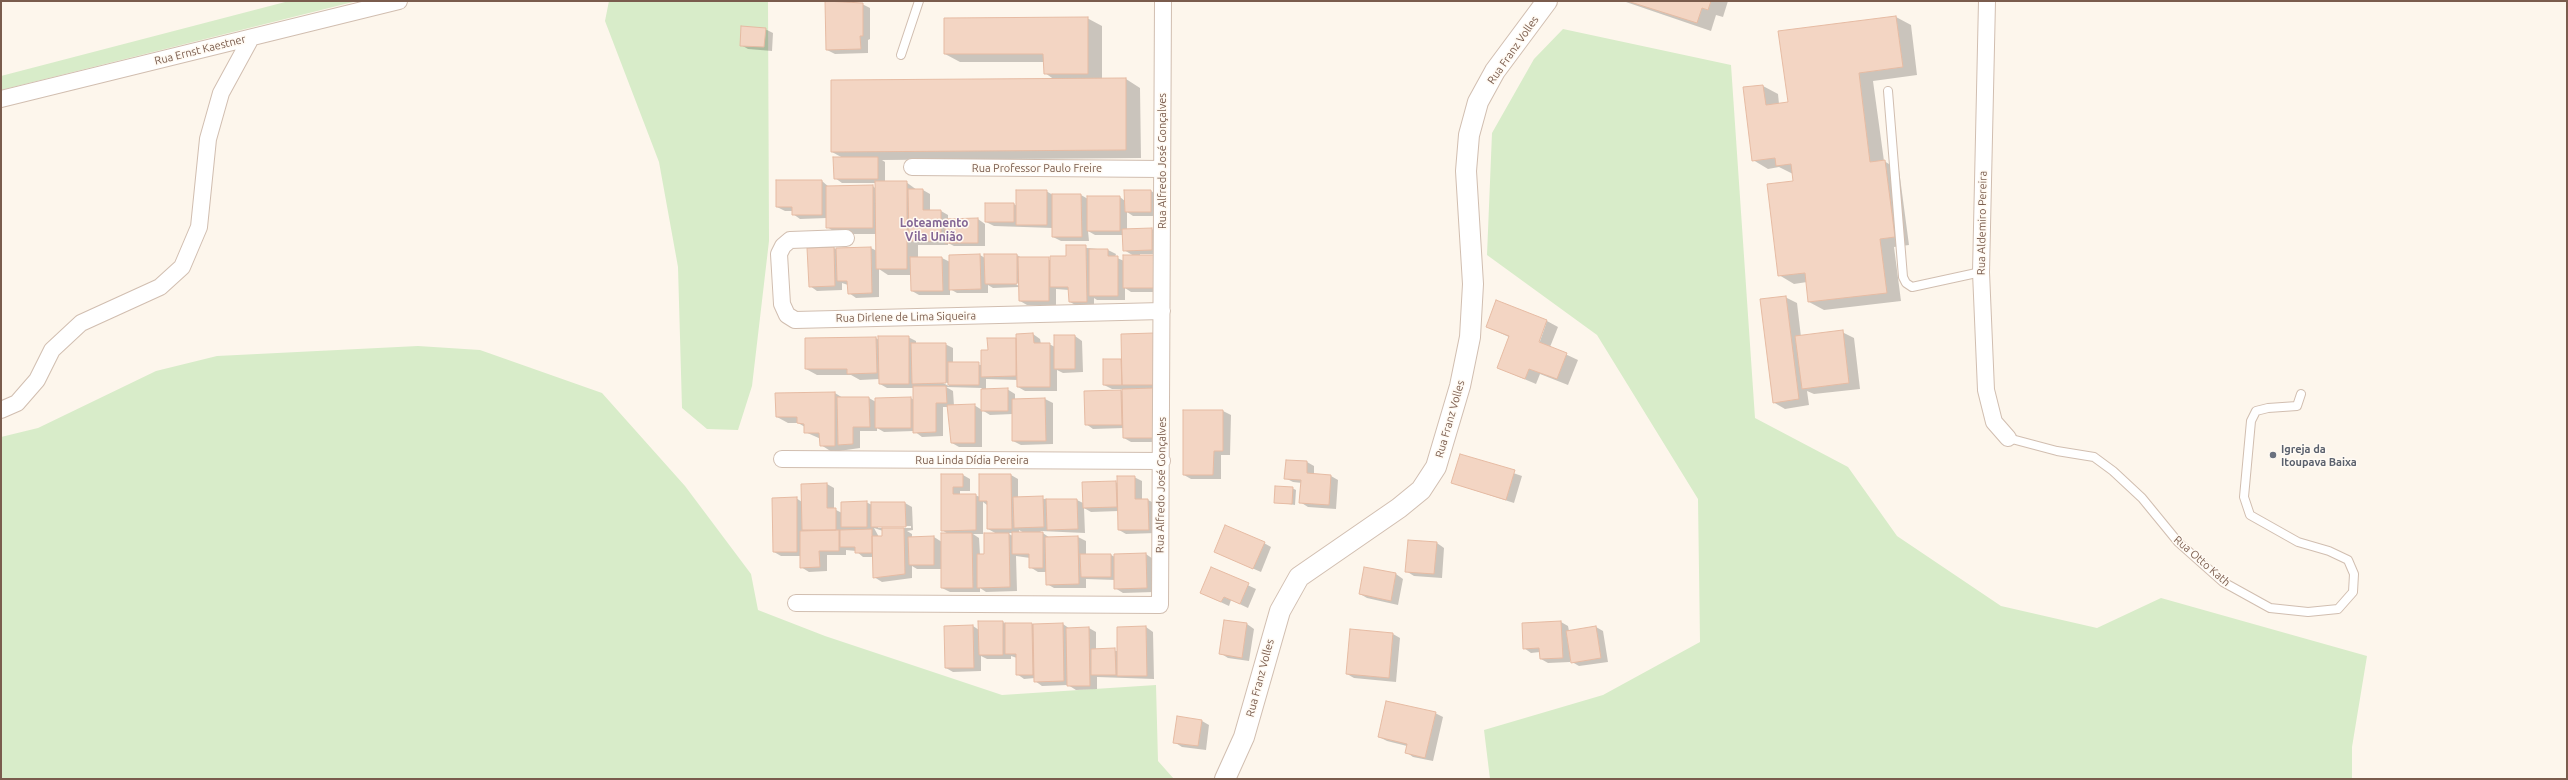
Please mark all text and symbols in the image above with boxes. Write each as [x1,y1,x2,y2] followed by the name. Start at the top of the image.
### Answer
[1485,13,1541,87] street label: Rua Franz Volles
[153,32,247,68] street label: Rua Ernst Kaestner
[1155,93,1169,229] street label: Rua Alfredo José Gonçalves
[972,161,1102,175] street label: Rua Professor Paulo Freire
[1974,171,1990,275] street label: Rua Aldemiro Pereira
[900,216,968,244] district label: Loteamento Vila União
[836,309,976,325] street label: Rua Dirlene de Lima Siqueira
[1433,379,1467,459] street label: Rua Franz Volles
[1153,417,1169,553] street label: Rua Alfredo José Gonçalves
[2281,442,2357,468] place label: Igreja da Itoupava Baixa
[2268,450,2278,460] marker: Igreja da Itoupava Baixa
[915,453,1029,467] street label: Rua Linda Dídia Pereira
[2171,533,2233,589] street label: Rua Otto Kath
[1243,638,1277,718] street label: Rua Franz Volles

